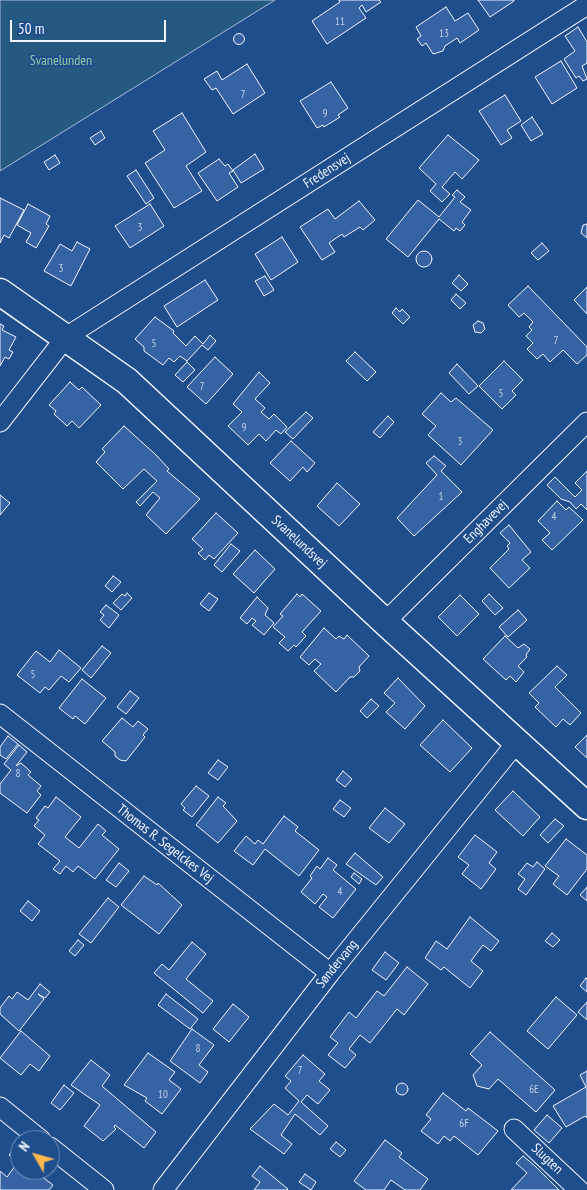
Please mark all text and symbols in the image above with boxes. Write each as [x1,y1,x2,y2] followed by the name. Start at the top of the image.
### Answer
[12,10,169,42] scale bar
[335,15,345,29] house number: 11
[18,19,44,38] text: 50 m
[439,27,449,41] house number: 13
[30,53,92,69] park label: Svanelunden
[241,88,245,102] house number: 7
[323,107,327,121] house number: 9
[300,150,354,192] street label: Fredensvej
[138,221,142,235] house number: 3
[59,262,63,276] house number: 3
[554,334,558,348] house number: 7
[152,337,156,351] house number: 5
[200,380,204,394] house number: 7
[499,387,503,401] house number: 5
[242,421,246,435] house number: 9
[458,435,462,449] house number: 3
[439,490,443,504] house number: 1
[461,497,511,547] street label: Enghavevej
[552,510,556,524] house number: 4
[268,512,330,572] street label: Svanelundsvej
[31,668,35,682] house number: 5
[16,767,20,781] house number: 8
[113,801,217,887] street label: Thomas R. Segelckes Vej
[338,885,342,899] house number: 4
[312,937,362,991] street label: Søndervang
[196,1042,200,1056] house number: 8
[298,1064,302,1078] house number: 7
[529,1083,539,1097] house number: 6E
[158,1088,168,1102] house number: 10
[459,1117,469,1131] house number: 6F
[10,1130,60,1180] north arrow
[15,1138,33,1155] text: N
[528,1140,566,1178] street label: Slugten

